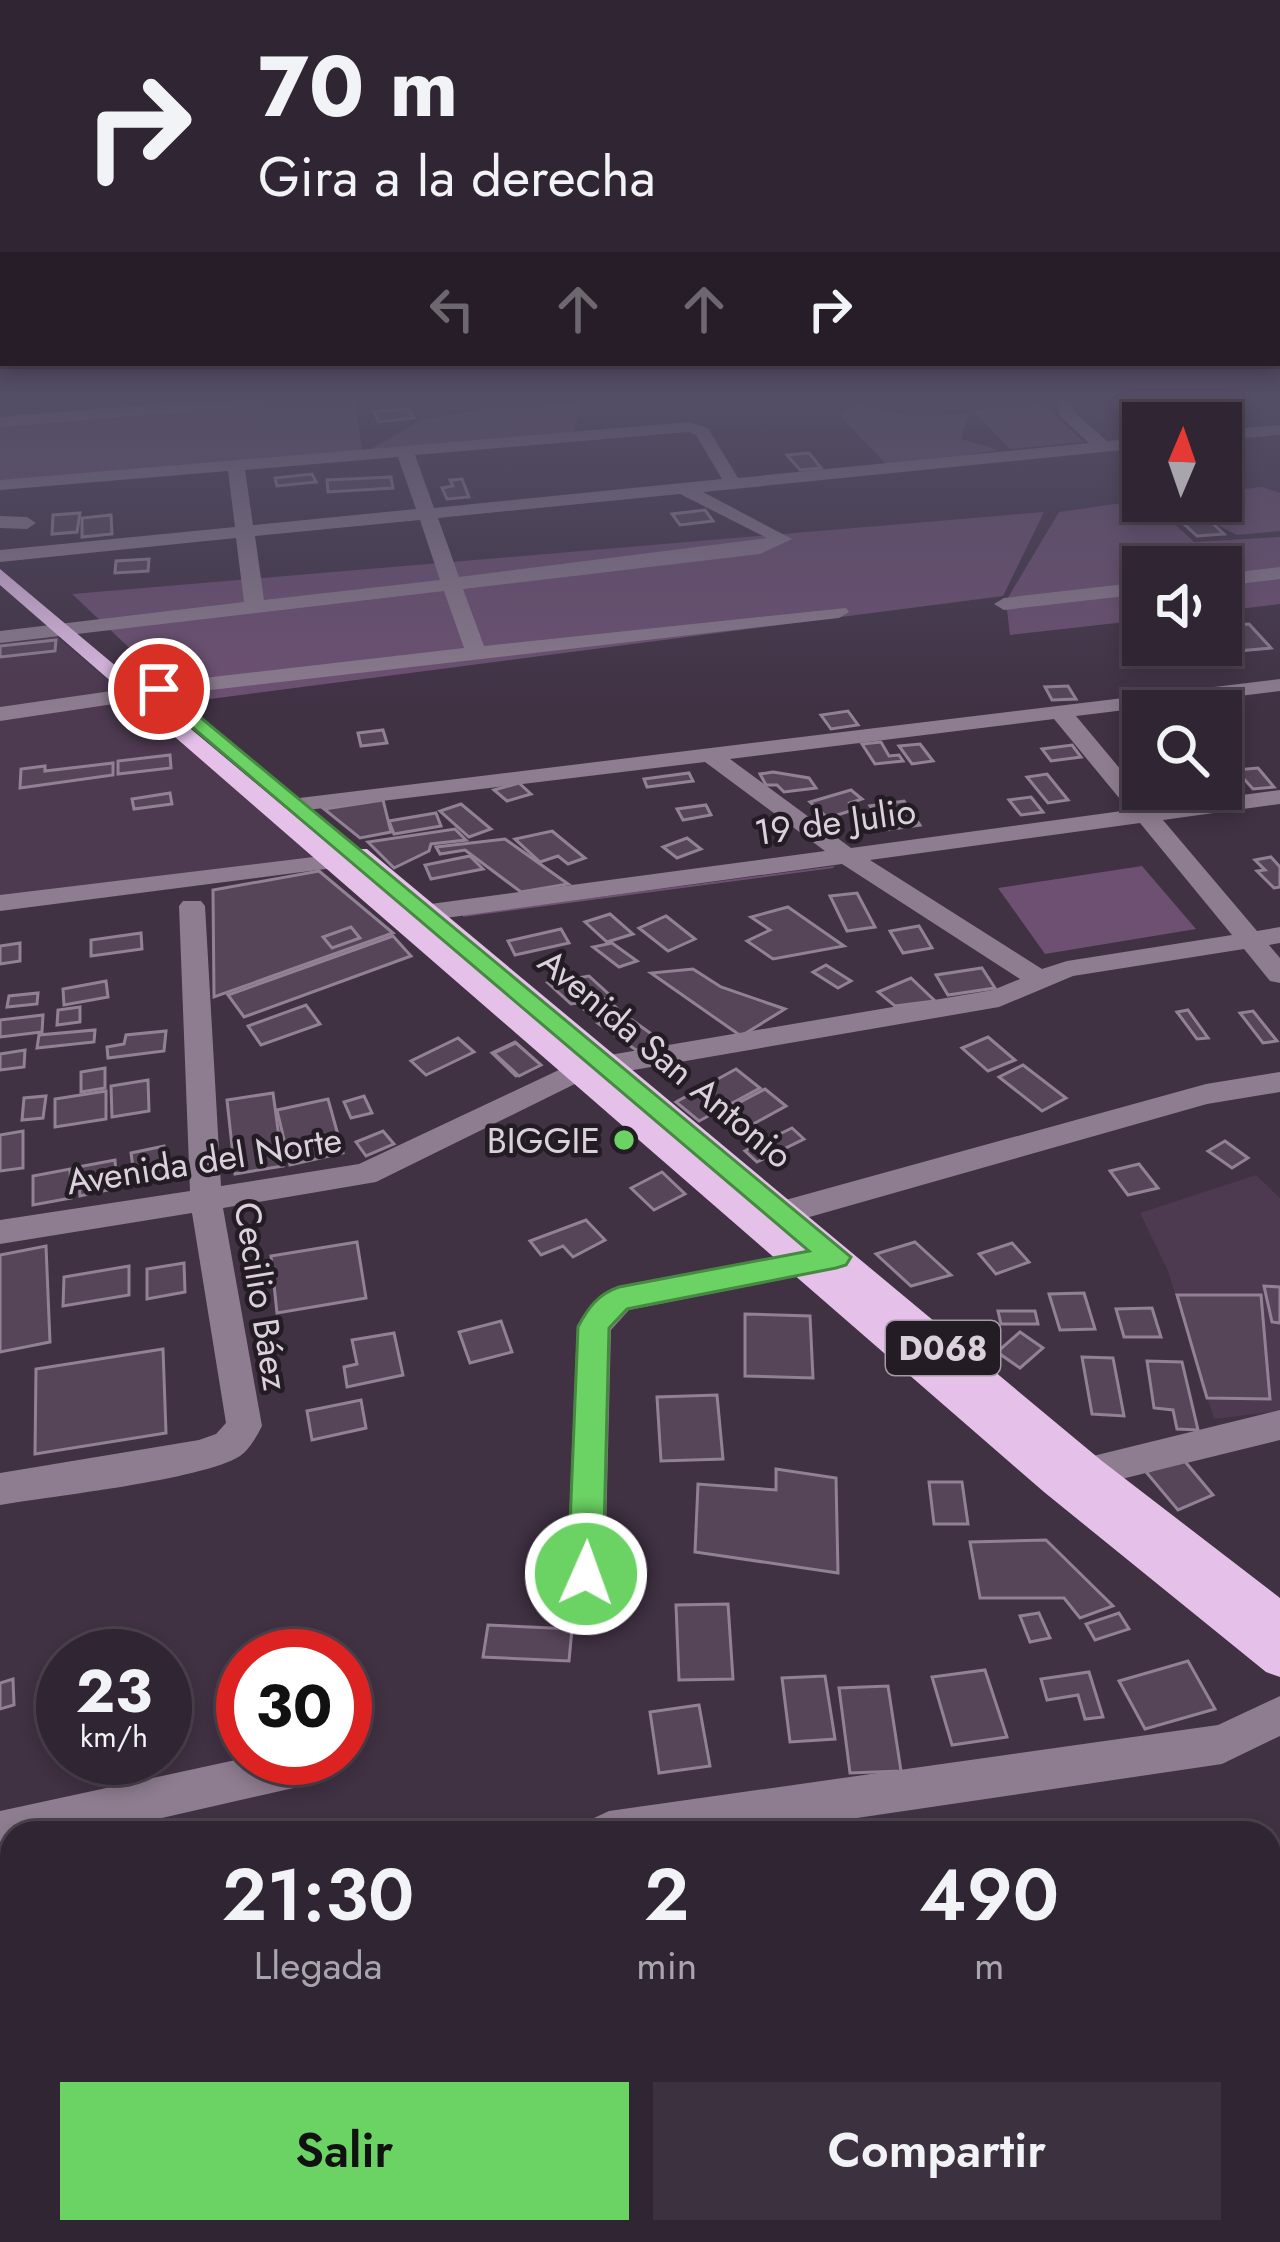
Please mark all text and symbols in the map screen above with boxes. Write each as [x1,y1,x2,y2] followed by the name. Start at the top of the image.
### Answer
[258,26,458,148] text: 70 m
[60,48,216,204] icon: right
[258,138,656,216] text: Gira a la derecha
[419,276,485,342] icon: left
[545,276,611,342] icon: ahead
[671,276,737,342] icon: ahead
[797,276,863,342] icon: right
[1122,402,1242,522] north arrow
[1122,402,1242,810] map controls
[1122,546,1242,666] button: sound
[108,638,210,740] pin
[126,656,192,722] icon: arrive
[1122,690,1242,810] button: search
[751,784,919,858] street label: 19 de Julio
[527,936,805,1180] street label: Avenida San Antonio
[63,1113,345,1207] street label: Avenida del Norte
[487,1114,600,1166] place label: BIGGIE
[611,1127,637,1153] marker: BIGGIE
[221,1198,303,1394] street label: Cecilio Báez
[886,1321,1000,1375] road number: D068
[523,1511,649,1637] position arrow
[216,1629,372,1785] speed limit sign: 30
[76,1648,152,1735] text: 23
[80,1715,148,1758] text: km/h
[222,1843,414,1947] text: 21:30
[644,1843,689,1947] text: 2
[919,1843,1059,1947] text: 490
[254,1937,382,1994] text: Llegada
[636,1937,697,1994] text: min
[974,1937,1004,1994] text: m
[60,2082,629,2220] button: Salir
[653,2082,1221,2220] button: Compartir

